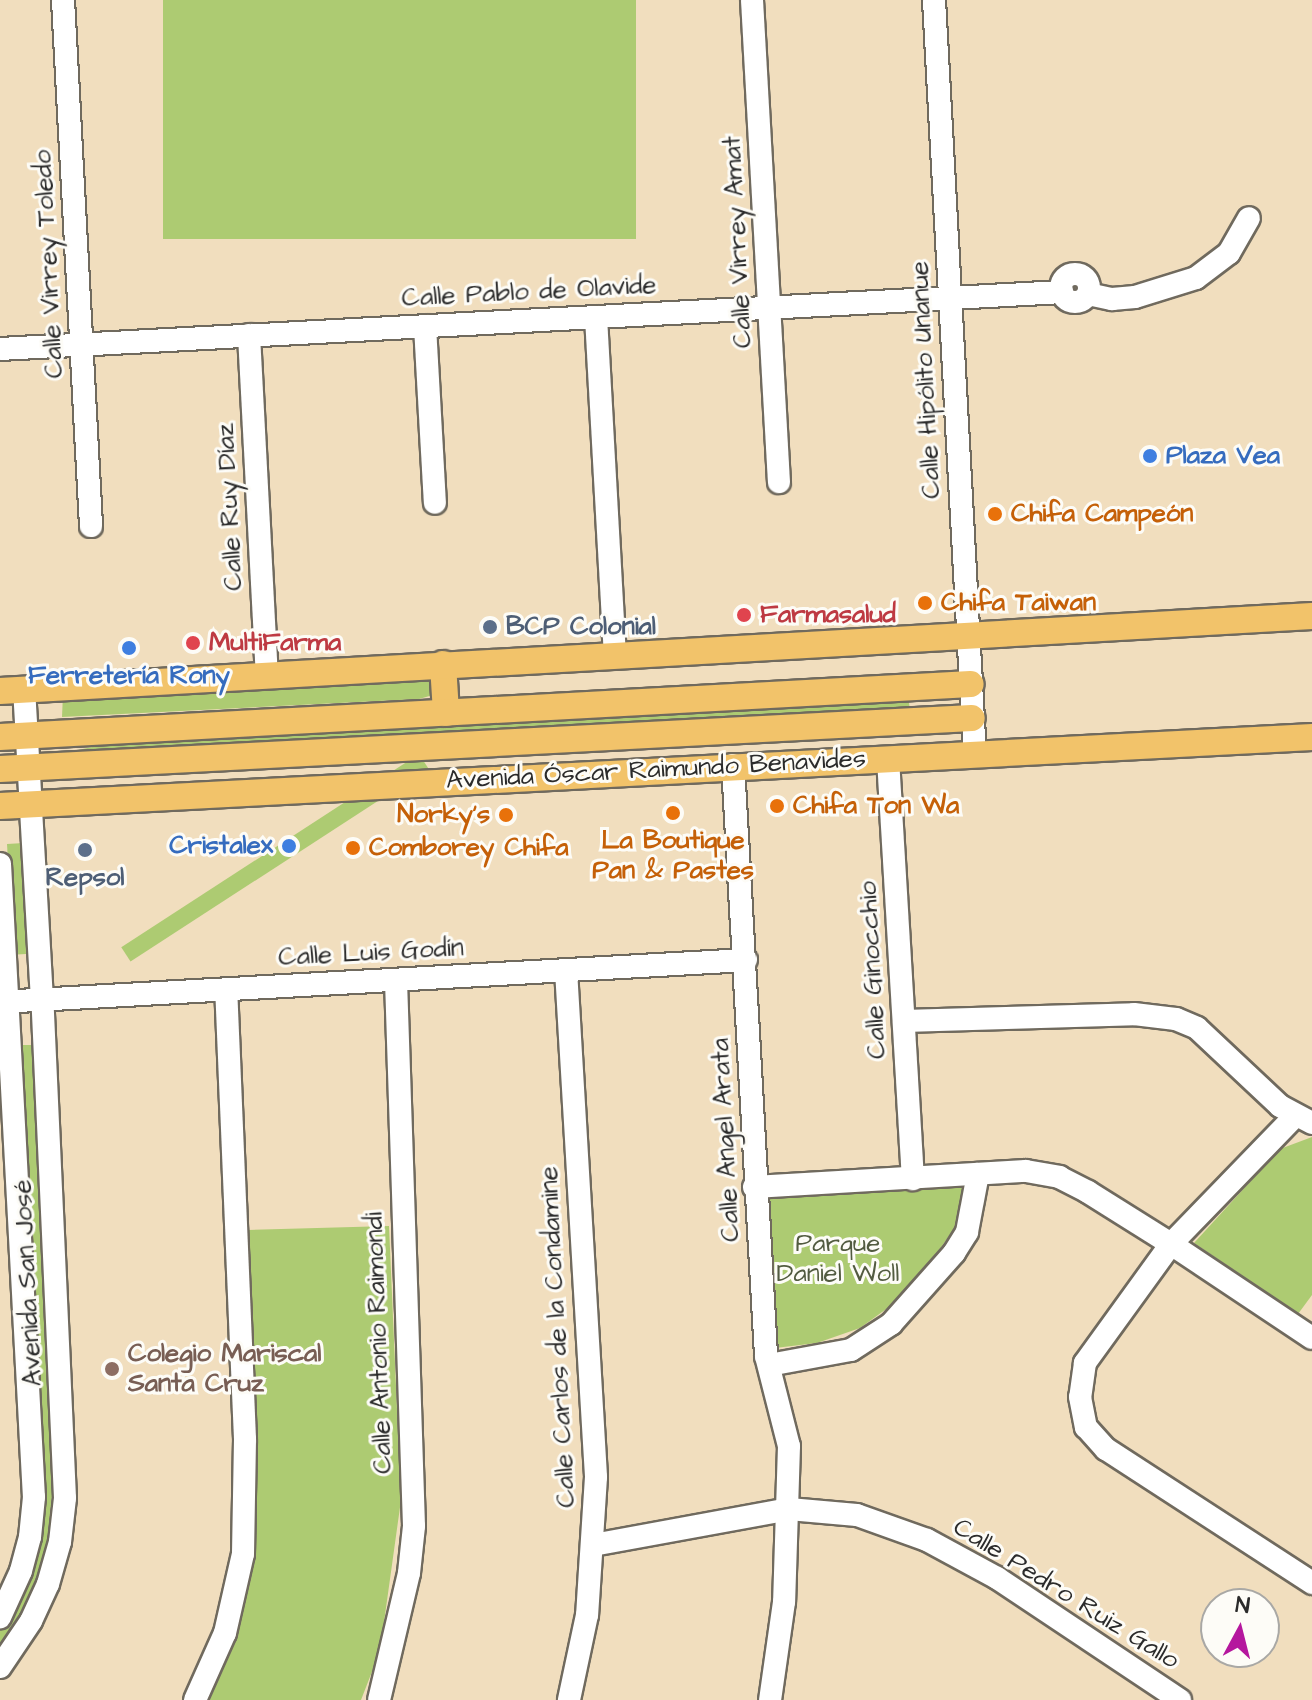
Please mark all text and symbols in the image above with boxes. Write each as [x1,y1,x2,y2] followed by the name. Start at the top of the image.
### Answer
[717,135,759,349] street label: Calle Virrey Amat
[27,149,71,379] street label: Calle Virrey Toledo
[904,260,948,500] street label: Calle Hipólito Unanue
[401,270,657,314] street label: Calle Pablo de Olavide
[210,422,250,592] street label: Calle Ruy Díaz
[1166,440,1280,472] place label: Plaza Vea
[1141,447,1159,465] marker: Plaza Vea
[1011,498,1193,530] place label: Chifa Campeón
[986,505,1004,523] marker: Chifa Campeón
[941,587,1096,619] place label: Chifa Taiwan
[916,594,934,612] marker: Chifa Taiwan
[760,599,896,631] place label: Farmasalud
[735,606,753,624] marker: Farmasalud
[506,611,656,643] place label: BCP Colonial
[481,618,499,636] marker: BCP Colonial
[209,627,341,659] place label: MultiFarma
[184,634,202,652] marker: MultiFarma
[120,639,138,657] marker: Ferretería Rony
[28,660,230,692] place label: Ferretería Rony
[445,743,867,797] street label: Avenida Óscar Raimundo Benavides
[793,790,959,822] place label: Chifa Ton Wa
[768,797,786,815] marker: Chifa Ton Wa
[397,799,490,831] place label: Norky's
[664,804,682,822] marker: La Boutique Pan & Pastes
[497,806,515,824] marker: Norky's
[592,825,754,886] place label: La Boutique Pan & Pastes
[169,830,273,862] place label: Cristalex
[369,832,568,864] place label: Comborey Chifa
[280,837,298,855] marker: Cristalex
[344,839,362,857] marker: Comborey Chifa
[76,841,94,859] marker: Repsol
[46,862,124,894] place label: Repsol
[853,880,893,1060] street label: Calle Ginocchio
[277,933,465,973] street label: Calle Luis Godín
[705,1037,747,1243] street label: Calle Angel Arata
[533,1166,583,1508] street label: Calle Carlos de la Condamine
[7,1179,49,1387] street label: Avenida San José
[359,1212,399,1474] street label: Calle Antonio Raimondi
[777,1228,899,1290] park label: Parque Daniel Woll
[128,1338,321,1400] place label: Colegio Mariscal Santa Cruz
[103,1360,121,1378] marker: Colegio Mariscal Santa Cruz
[947,1512,1185,1676] street label: Calle Pedro Ruiz Gallo
[1200,1588,1280,1668] north arrow
[1234,1589,1251,1622] text: N

